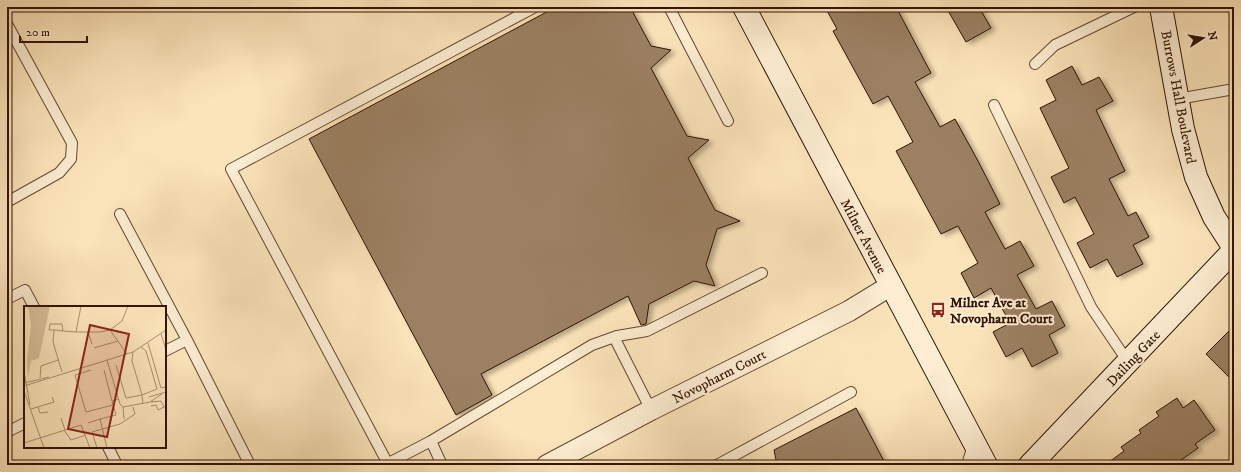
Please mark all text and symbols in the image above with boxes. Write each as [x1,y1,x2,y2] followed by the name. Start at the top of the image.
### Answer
[20,18,87,44] scale bar
[1183,18,1223,58] north arrow
[26,25,50,40] text: 20 m
[1156,29,1200,165] street label: Burrows Hall Boulevard
[1204,30,1220,42] text: N
[836,196,890,277] street label: Milner Avenue
[950,294,1053,328] place label: Milner Ave at Novopharm Court
[929,301,947,319] bus stop icon: Milner Ave at Novopharm Court
[24,306,166,448] inset map
[1103,326,1165,391] street label: Dailing Gate
[670,345,770,408] street label: Novopharm Court

